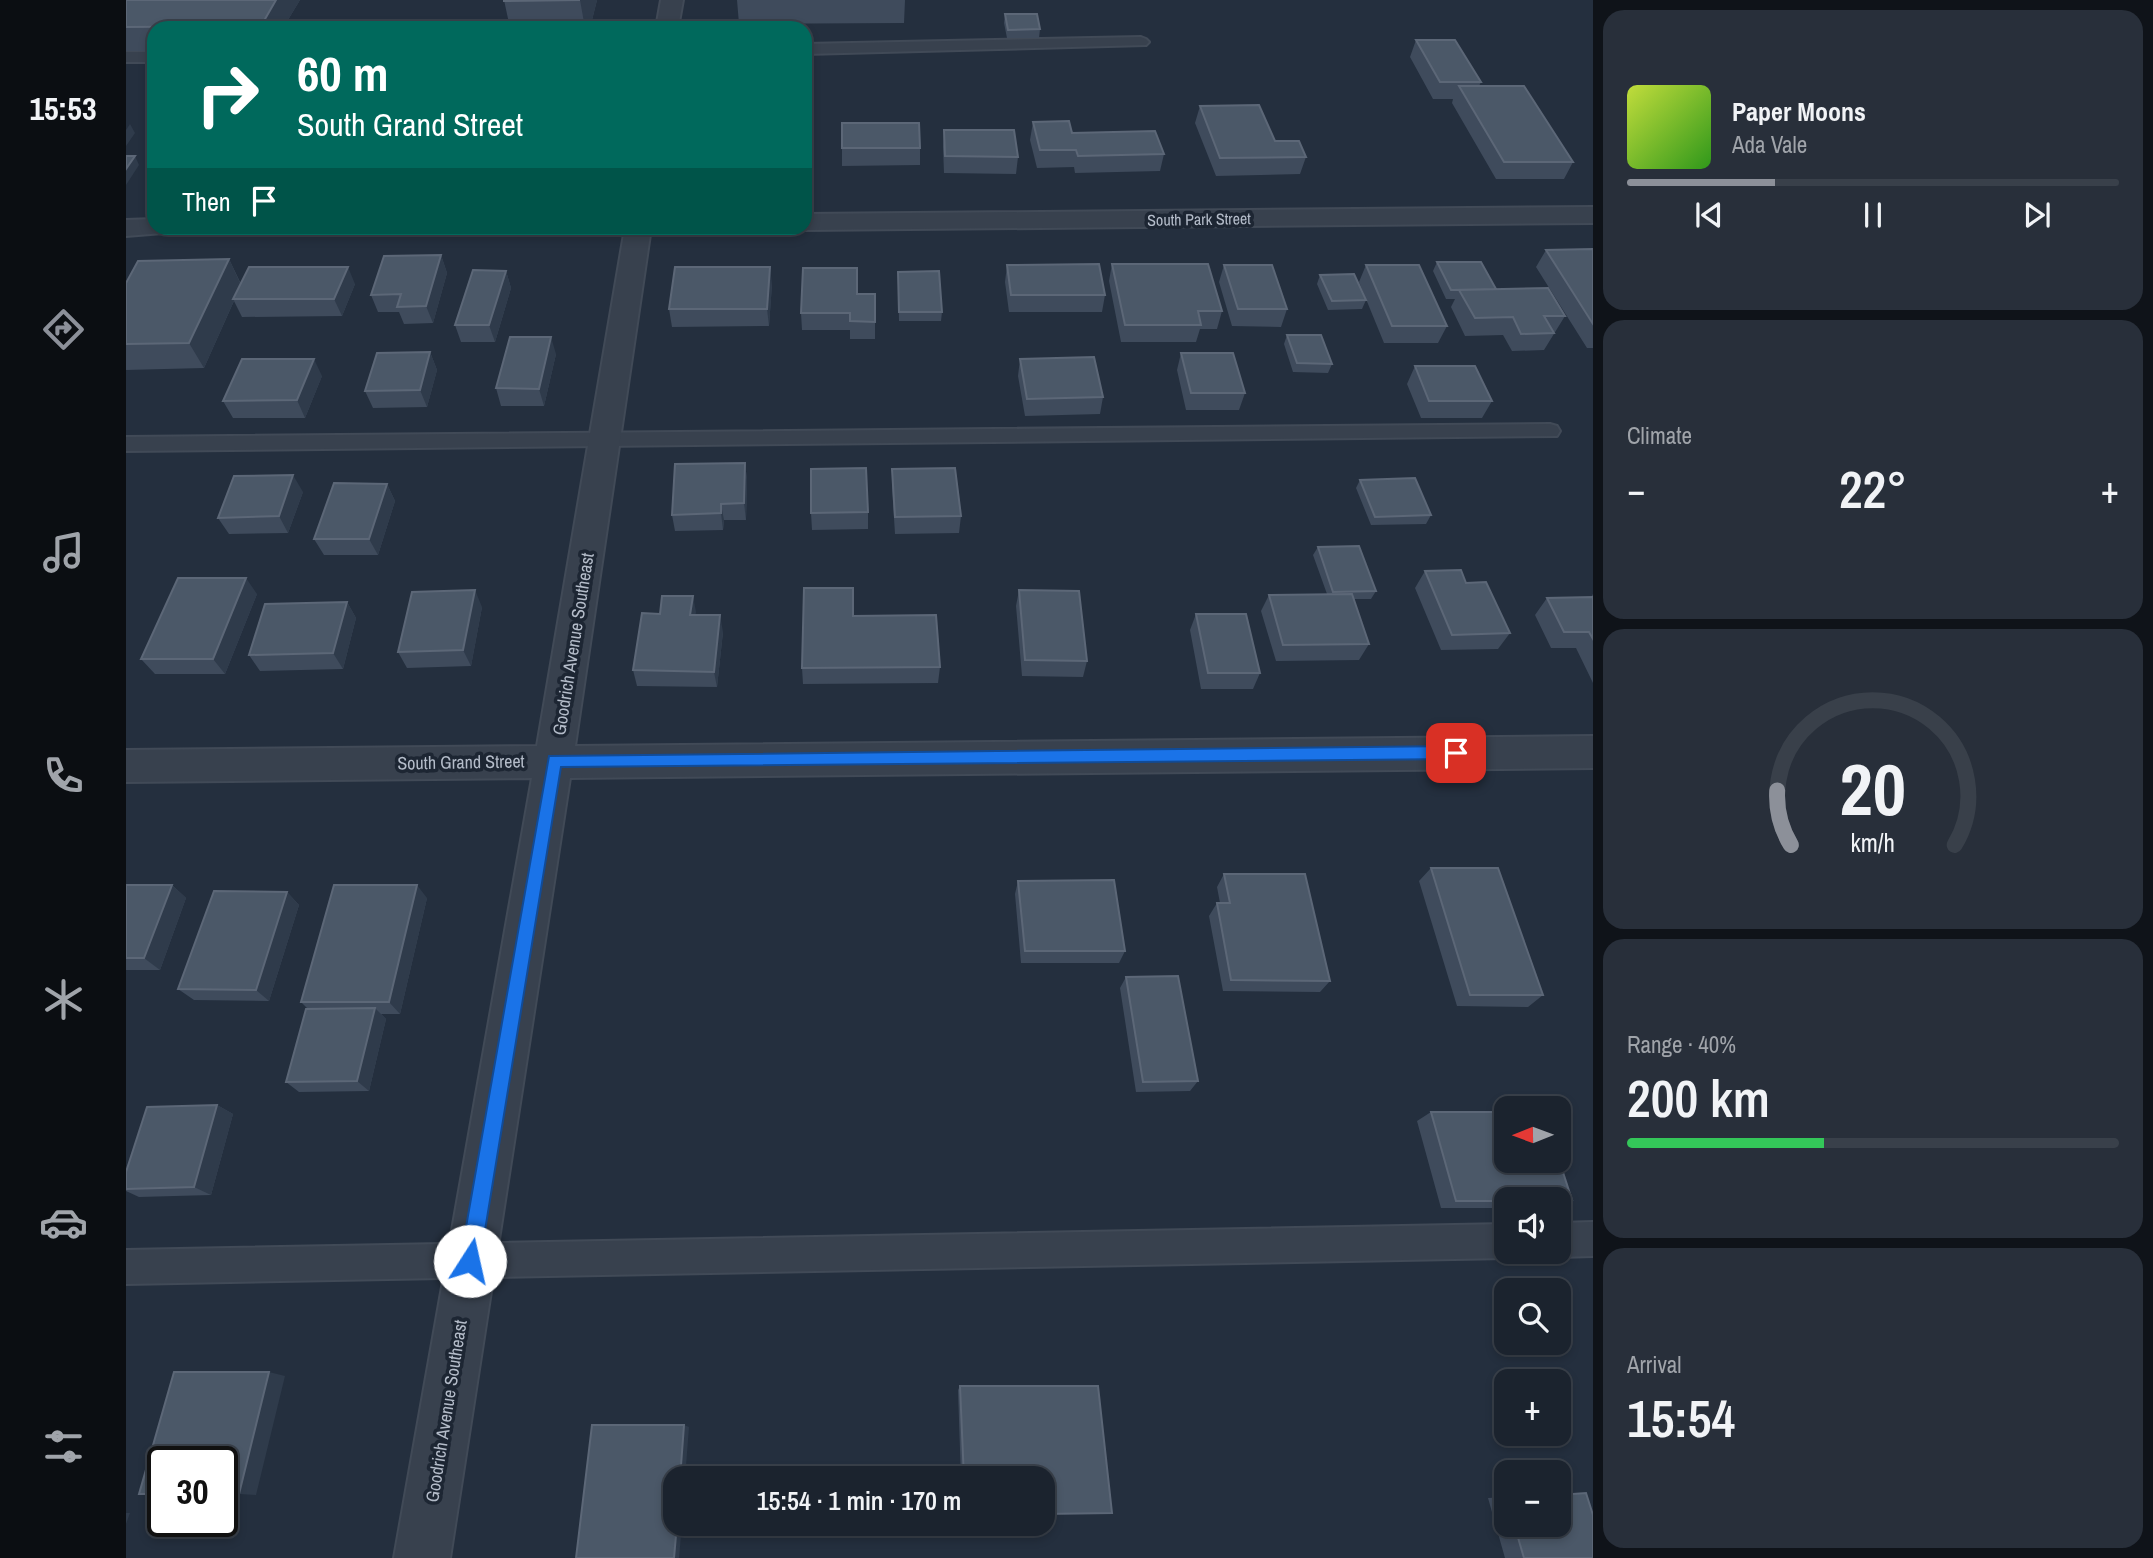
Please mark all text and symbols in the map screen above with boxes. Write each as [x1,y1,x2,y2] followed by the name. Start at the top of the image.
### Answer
[297,40,389,106] text: 60 m
[182,49,273,140] icon: right
[29,87,97,130] text: 15:53
[1732,94,1866,129] text: Paper Moons
[297,103,523,146] text: South Grand Street
[1732,129,1807,160] text: Ada Vale
[245,182,283,220] icon: arrive
[182,184,231,219] text: Then
[1690,196,1728,234] icon: previous
[1854,196,1892,234] icon: pause
[2018,196,2056,234] icon: next
[1147,207,1251,231] street label: South Park Street
[39,305,88,354] icon: directions
[1627,420,1692,451] text: Climate
[1839,454,1907,524] text: 22°
[1627,464,1645,515] text: −
[2101,464,2119,515] text: +
[39,528,88,577] icon: music
[546,551,600,737] street label: Goodrich Avenue Southeast
[1426,723,1486,783] pin
[1437,734,1475,772] icon: arrive
[1840,740,1906,838] text: 20
[397,748,525,776] street label: South Grand Street
[39,751,88,800] icon: phone
[1851,826,1895,860] text: km/h
[39,975,88,1024] icon: climate
[1627,1029,1736,1060] text: Range · 40%
[1627,1063,1770,1133] text: 200 km
[1494,1096,1572,1172] north arrow
[1494,1096,1571,1537] map controls
[1494,1187,1571,1264] button: sound
[39,1198,88,1247] icon: car
[433,1224,507,1298] position arrow
[1494,1278,1571,1355] button: search
[419,1318,473,1504] street label: Goodrich Avenue Southeast
[1627,1349,1682,1380] text: Arrival
[1494,1369,1571,1446] button: +
[1627,1383,1735,1453] text: 15:54
[39,1422,88,1471] icon: filters
[147,1446,238,1537] speed limit sign: 30
[1494,1460,1571,1537] button: −
[757,1483,961,1518] text: 15:54 · 1 min · 170 m

